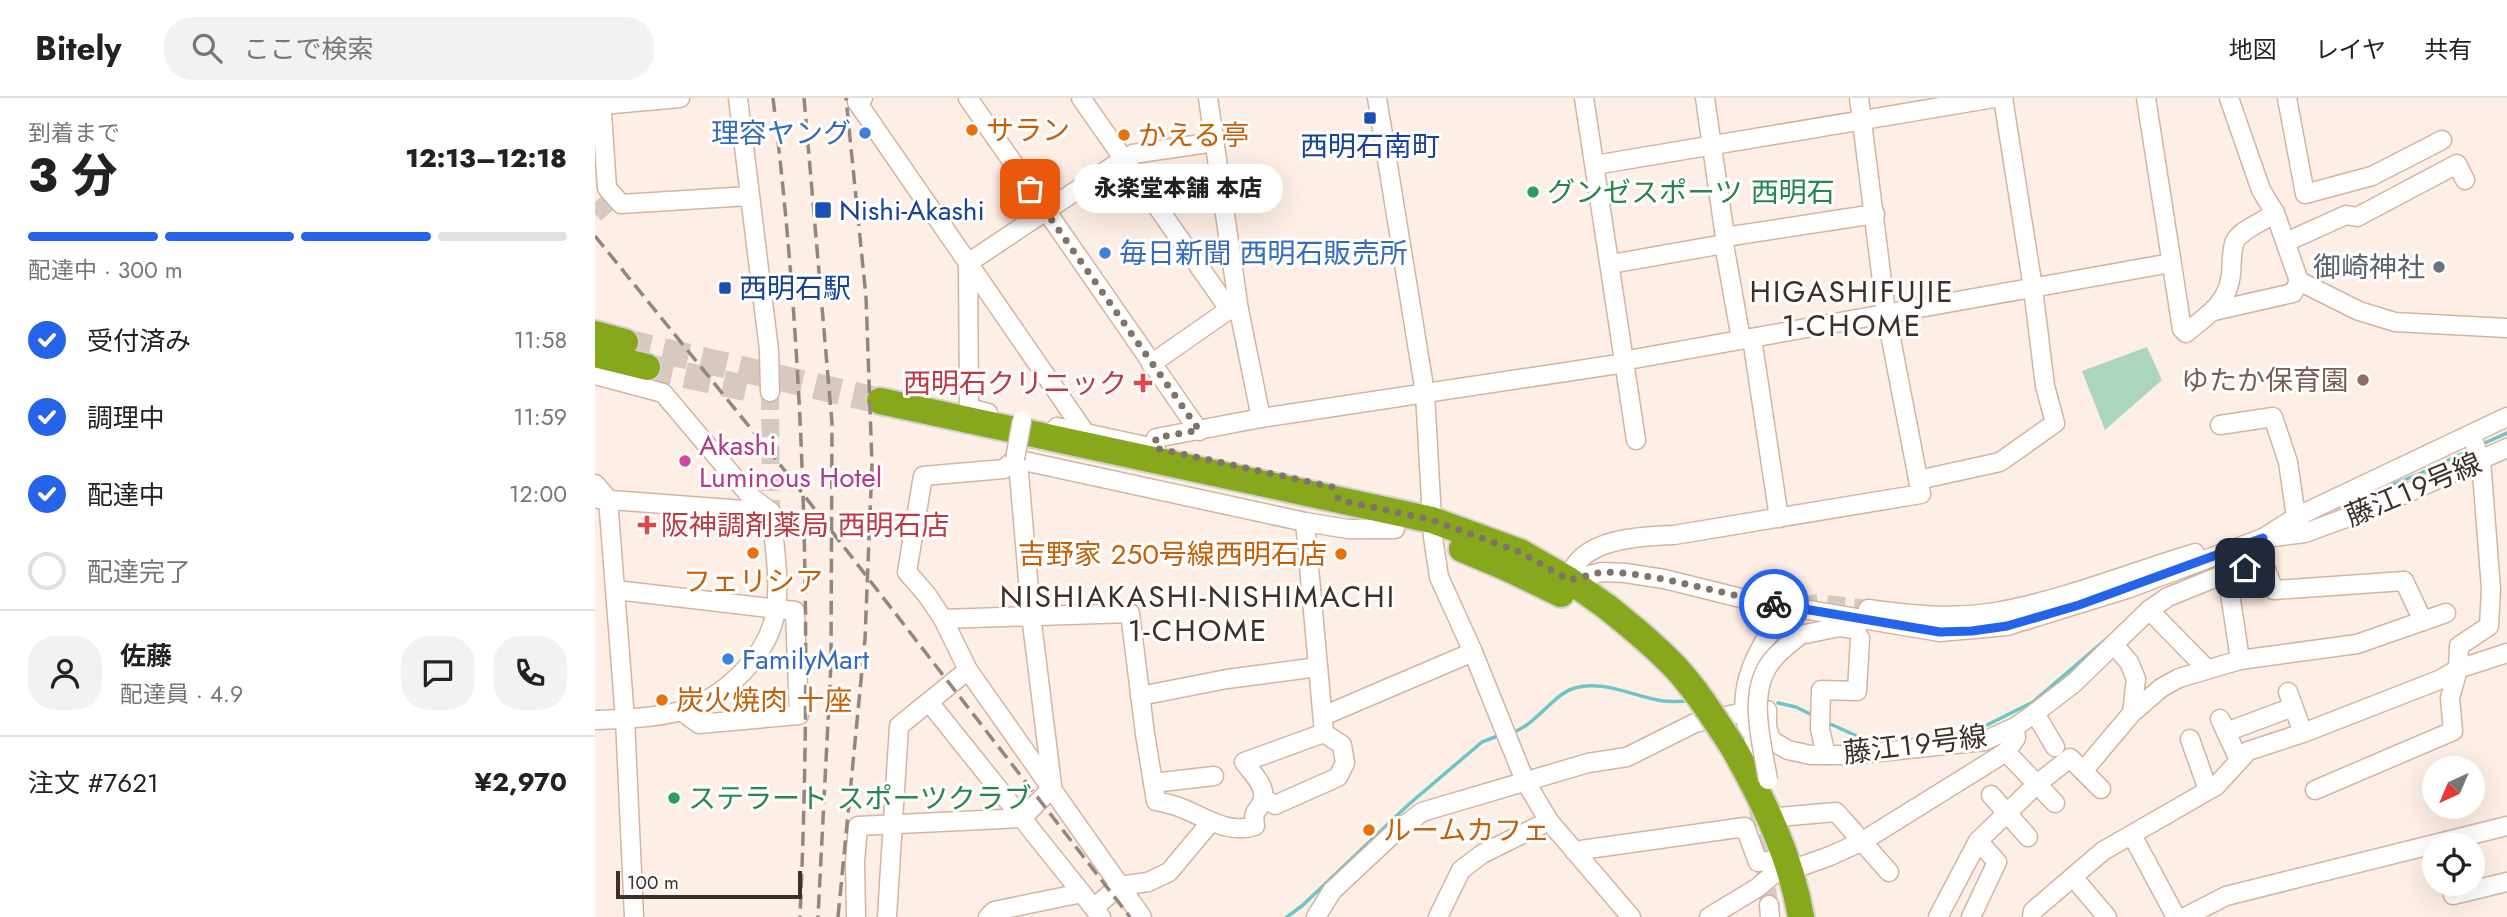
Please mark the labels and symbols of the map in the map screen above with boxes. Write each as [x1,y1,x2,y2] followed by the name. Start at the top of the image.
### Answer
[986,110,1070,151] place label: サラン
[1362,110,1378,126] marker: 西明石南町
[711,113,851,154] place label: 理容ヤング
[1138,115,1249,156] place label: かえる亭
[964,122,980,138] marker: サラン
[857,125,873,141] marker: 理容ヤング
[1300,126,1440,167] place label: 西明石南町
[1116,127,1132,143] marker: かえる亭
[1000,159,1060,219] pin
[1072,164,1282,214] callout: 永楽堂本舗 本店
[1547,172,1835,213] place label: グンゼスポーツ 西明石
[1525,184,1541,200] marker: グンゼスポーツ 西明石
[839,190,985,231] place label: Nishi-Akashi
[813,200,833,220] marker: Nishi-Akashi
[1119,233,1407,274] place label: 毎日新聞 西明石販売所
[1097,245,1113,261] marker: 毎日新聞 西明石販売所
[2313,247,2425,288] place label: 御崎神社
[2431,259,2447,275] marker: 御崎神社
[739,268,851,309] place label: 西明石駅
[1749,270,1955,347] district label: HIGASHIFUJIE 1-CHOME
[717,280,733,296] marker: 西明石駅
[2181,360,2349,401] place label: ゆたか保育園
[903,363,1127,404] place label: 西明石クリニック
[2355,372,2371,388] marker: ゆたか保育園
[1133,373,1153,393] marker: 西明石クリニック
[699,425,882,498] place label: Akashi Luminous Hotel
[2339,442,2488,537] street label: 藤江１９号線
[677,453,693,469] marker: Akashi Luminous Hotel
[661,505,949,546] place label: 阪神調剤薬局 西明石店
[639,517,655,533] marker: 阪神調剤薬局 西明石店
[1018,534,1327,575] place label: 吉野家 250号線西明石店
[2215,538,2275,598] pin
[745,545,761,561] marker: フェリシア
[1333,546,1349,562] marker: 吉野家 250号線西明石店
[683,561,823,602] place label: フェリシア
[1739,569,1809,639] courier
[1000,575,1396,652] district label: NISHIAKASHI-NISHIMACHI 1-CHOME
[742,639,869,680] place label: FamilyMart
[720,651,736,667] marker: FamilyMart
[676,680,852,721] place label: 炭火焼肉 十座
[654,692,670,708] marker: 炭火焼肉 十座
[1841,715,1989,774] street label: 藤江１９号線
[2422,756,2485,819] north arrow
[688,778,1032,819] place label: ステラート スポーツクラブ
[666,790,682,806] marker: ステラート スポーツクラブ
[1383,810,1550,851] place label: ルームカフェ
[1361,822,1377,838] marker: ルームカフェ
[616,868,801,900] scale bar

